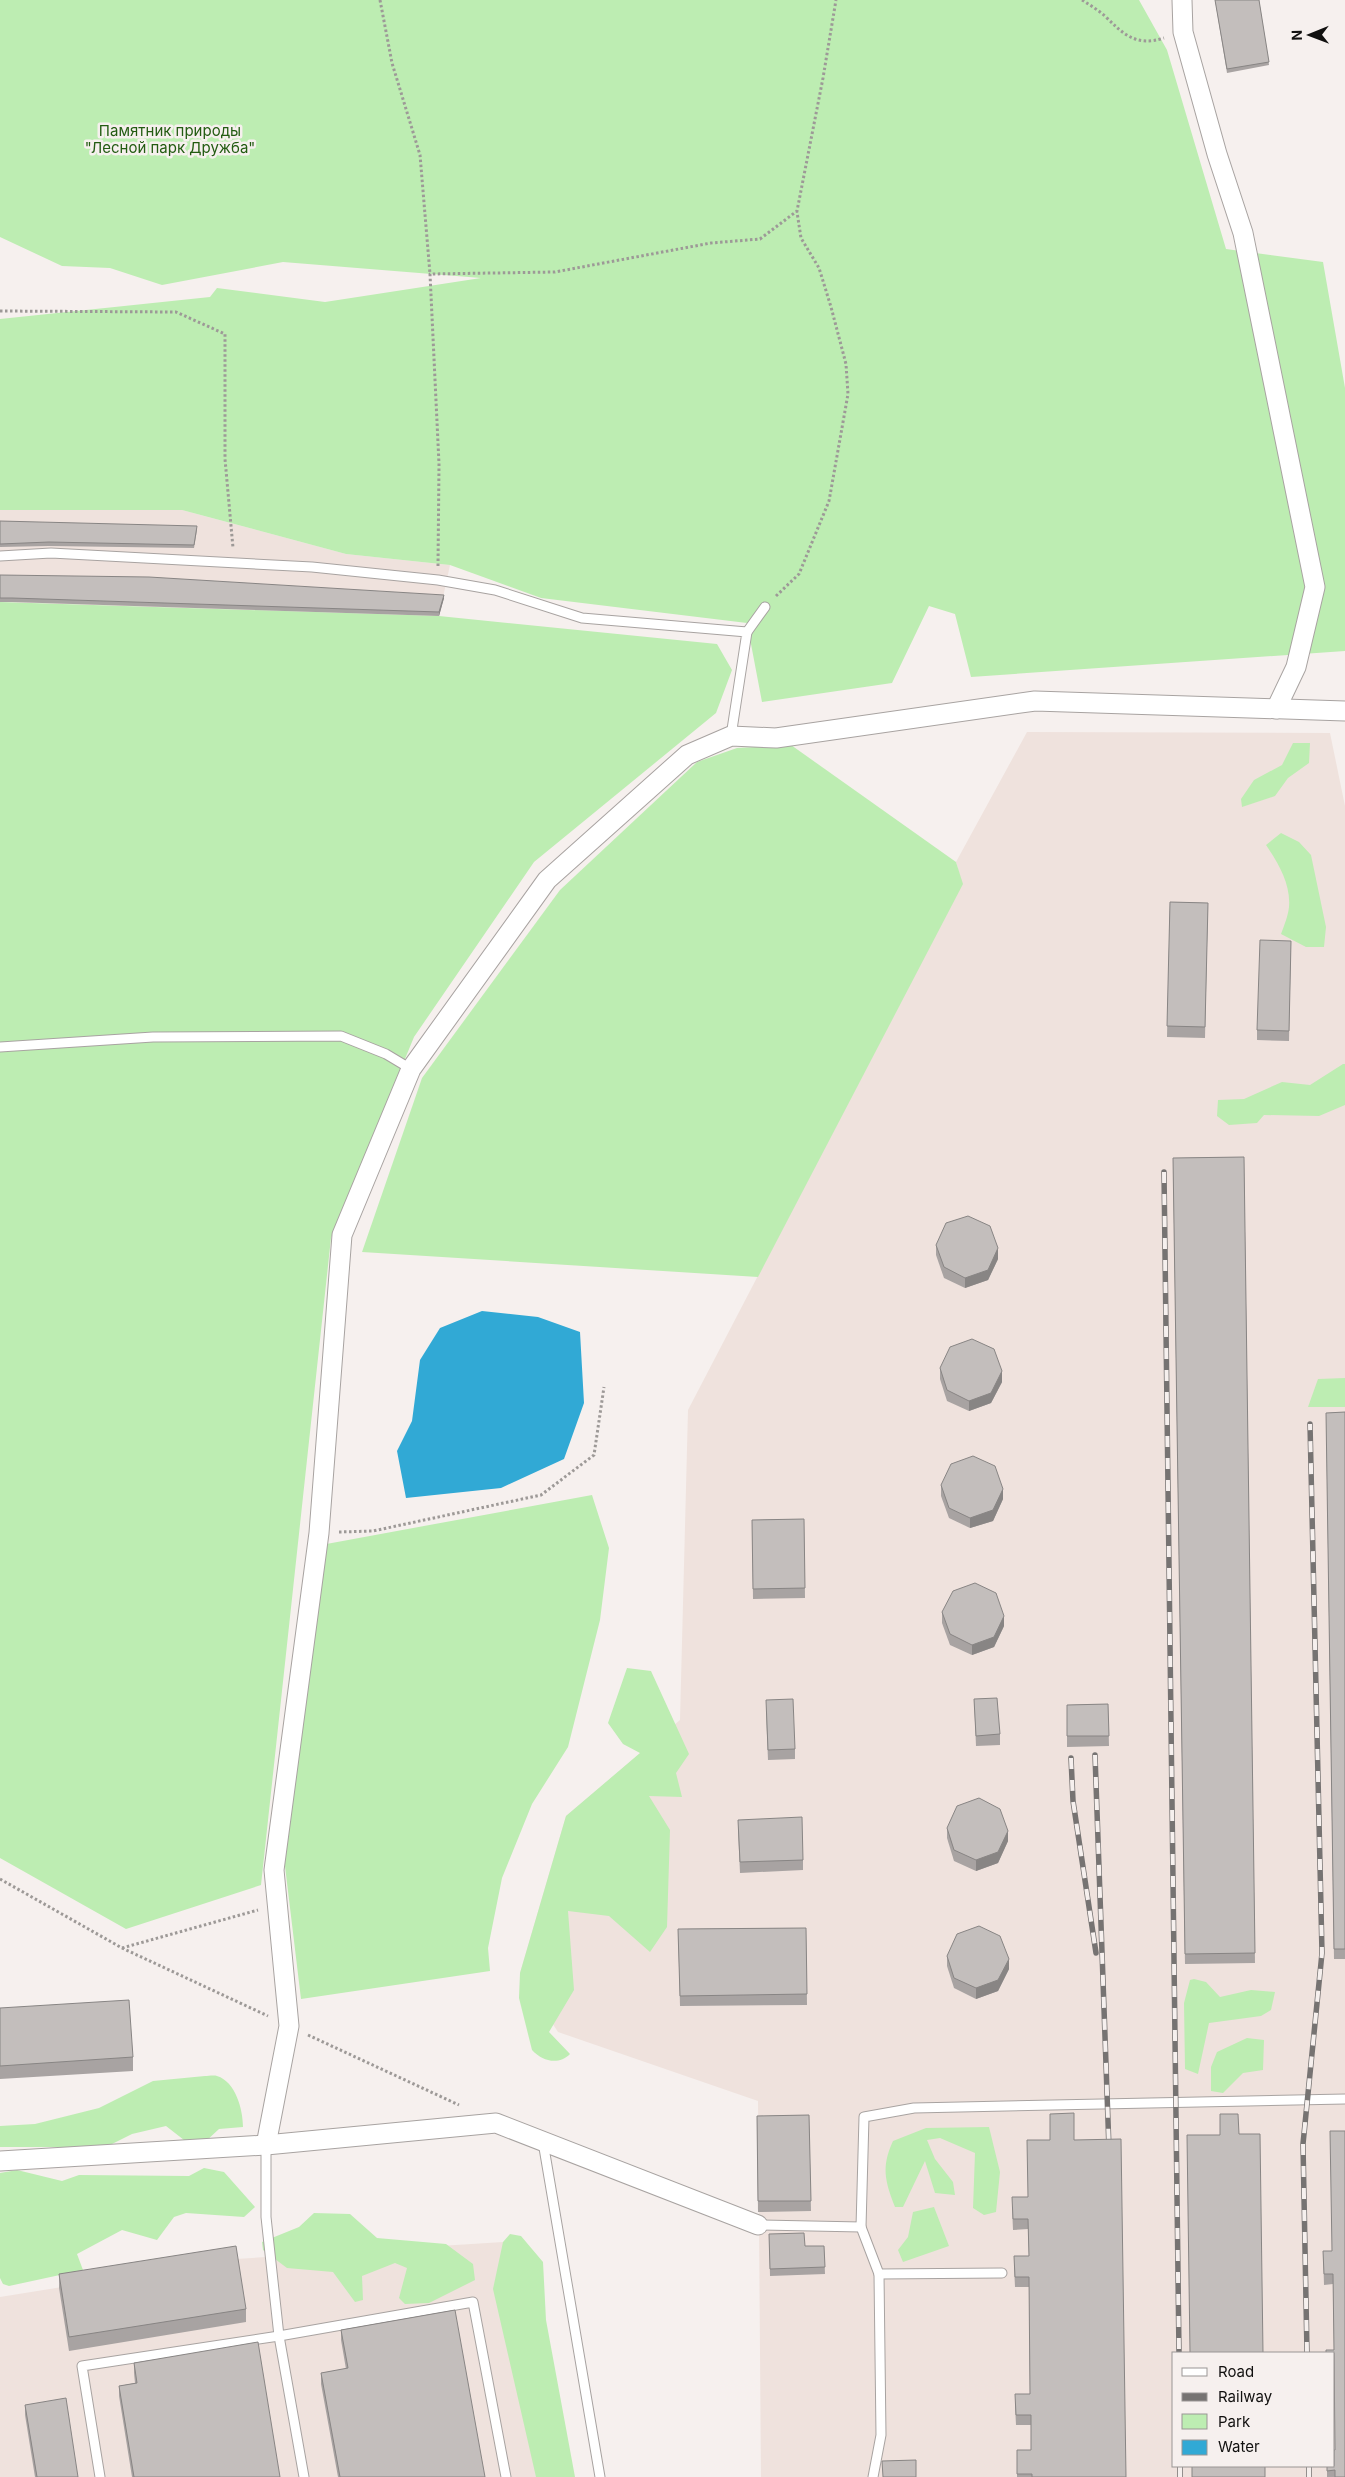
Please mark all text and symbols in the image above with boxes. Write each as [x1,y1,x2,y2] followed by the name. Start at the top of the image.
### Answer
[1285,10,1335,60] north arrow
[1288,30,1305,41] text: N
[85,121,255,157] park label: Памятник природы "Лесной парк Дружба"
[1172,2352,1335,2467] legend
[1218,2362,1254,2381] text: Road
[1218,2387,1273,2406] text: Railway
[1218,2412,1251,2431] text: Park
[1218,2437,1260,2456] text: Water

